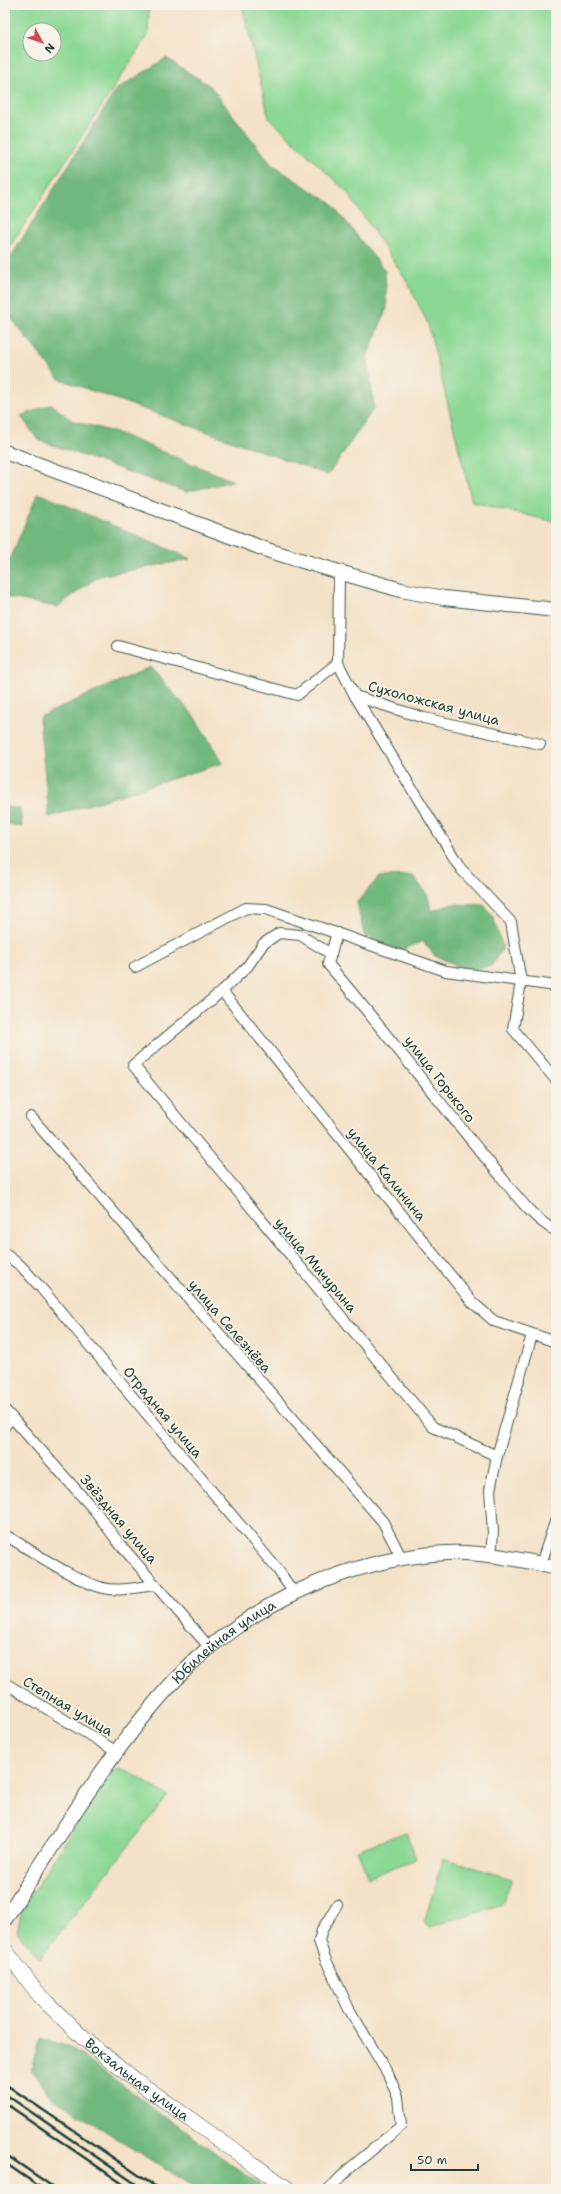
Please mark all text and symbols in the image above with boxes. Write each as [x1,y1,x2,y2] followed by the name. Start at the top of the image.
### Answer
[22,22,62,62] north arrow
[41,40,58,56] text: N
[366,677,502,729] street label: Сухоложская улица
[400,1032,480,1126] street label: улица Горького
[344,1123,431,1225] street label: улица Калинина
[271,1214,361,1317] street label: улица Мичурина
[185,1276,276,1377] street label: улица Селезнёва
[119,1362,207,1462] street label: Отрадная улица
[76,1471,162,1567] street label: Звёздная улица
[168,1595,279,1687] street label: Юбилейная улица
[20,1672,117,1740] street label: Степная улица
[81,2034,193,2125] street label: Вокзальная улица
[411,2146,478,2172] scale bar
[417,2152,447,2168] text: 50 m

